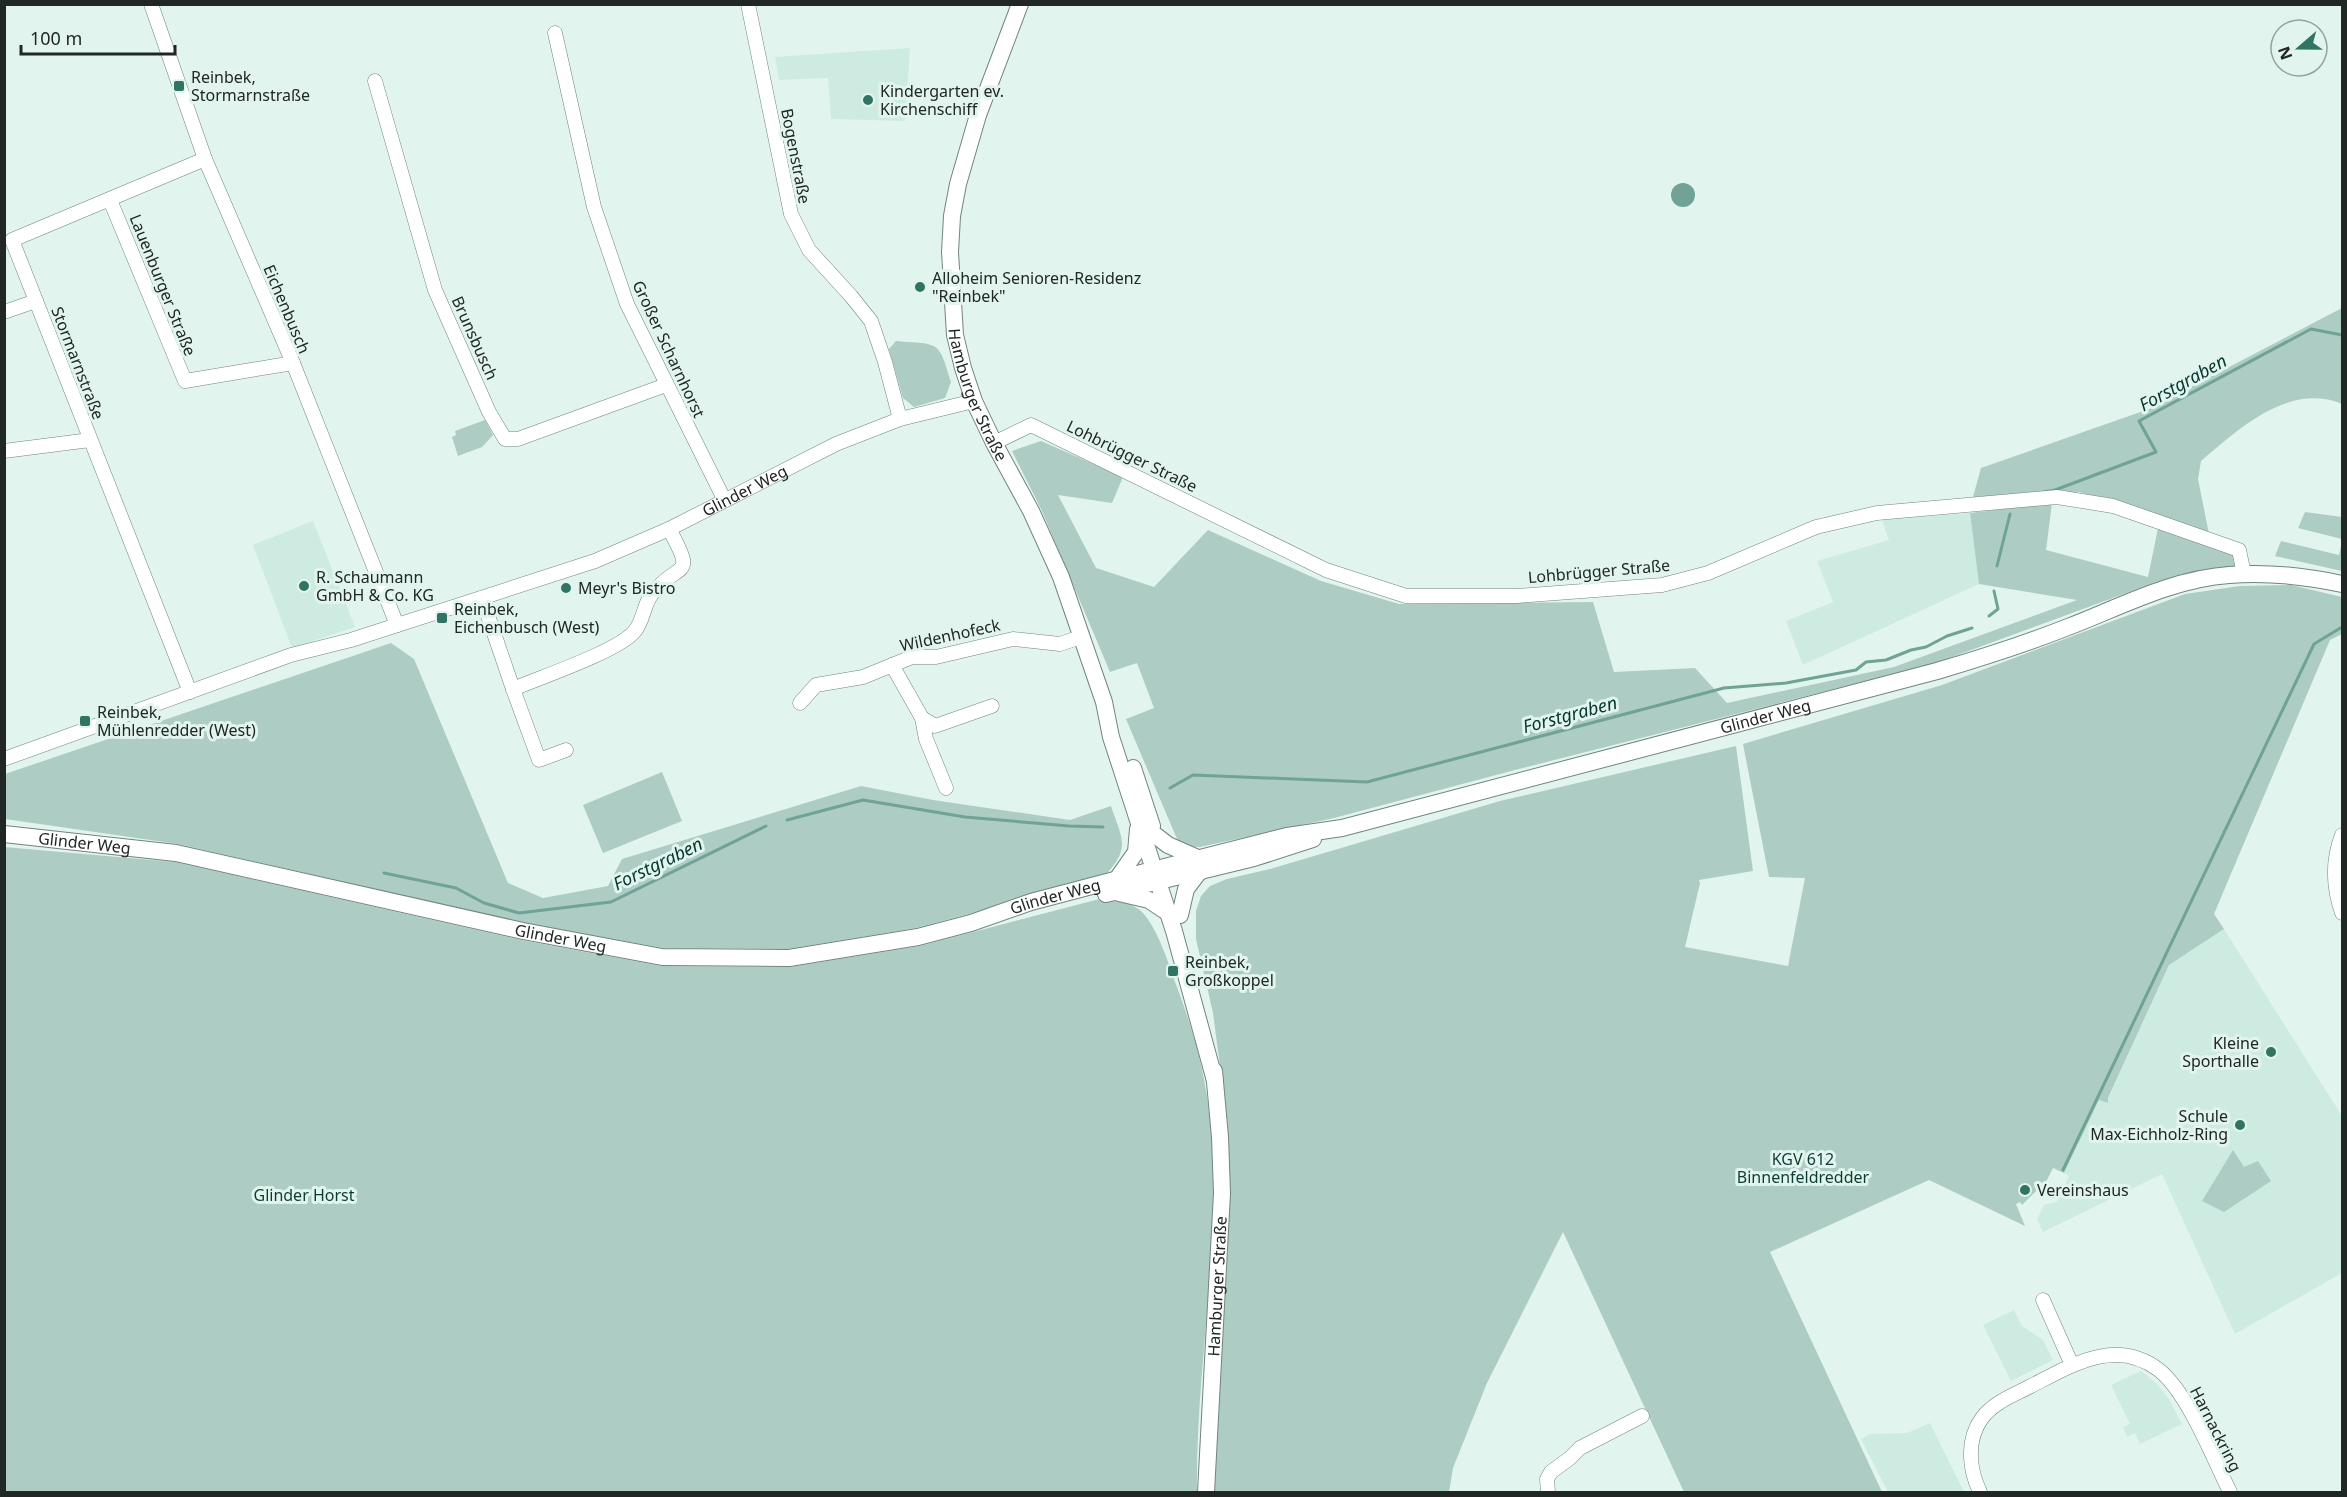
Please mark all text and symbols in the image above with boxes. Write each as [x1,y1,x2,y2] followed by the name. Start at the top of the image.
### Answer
[21,18,176,56] scale bar
[2269,18,2329,78] north arrow
[30,26,82,50] text: 100 m
[2272,43,2297,63] text: N
[191,66,310,106] place label: Reinbek, Stormarnstraße
[172,79,186,93] marker: Reinbek, Stormarnstraße
[880,80,1004,120] place label: Kindergarten ev. Kirchenschiff
[861,93,875,107] marker: Kindergarten ev. Kirchenschiff
[776,106,816,206] street label: Bogenstraße
[125,211,201,359] street label: Lauenburger Straße
[258,261,316,357] street label: Eichenbusch
[932,267,1141,307] place label: Alloheim Senioren-Residenz "Reinbek"
[628,277,711,421] street label: Großer Scharnhorst
[913,280,927,294] marker: Alloheim Senioren-Residenz "Reinbek"
[447,293,503,383] street label: Brunsbusch
[46,303,110,423] street label: Stormarnstraße
[944,328,1013,465] street label: Hamburger Straße
[2134,348,2231,416] water label: Forstgraben
[1063,415,1201,497] street label: Lohbrügger Straße
[698,460,791,521] street label: Glinder Weg
[1527,554,1671,588] street label: Lohbrügger Straße
[316,566,434,606] place label: R. Schaumann GmbH & Co. KG
[578,577,676,599] place label: Meyr's Bistro
[297,579,311,593] marker: R. Schaumann GmbH & Co. KG
[559,581,573,595] marker: Meyr's Bistro
[454,598,599,638] place label: Reinbek, Eichenbusch (West)
[435,611,449,625] marker: Reinbek, Eichenbusch (West)
[898,614,1003,656] street label: Wildenhofeck
[1520,690,1620,738] water label: Forstgraben
[1718,694,1813,739] street label: Glinder Weg
[97,701,256,741] place label: Reinbek, Mühlenredder (West)
[78,714,92,728] marker: Reinbek, Mühlenredder (West)
[37,827,132,859] street label: Glinder Weg
[609,831,706,895] water label: Forstgraben
[1007,873,1103,920] street label: Glinder Weg
[513,918,608,957] street label: Glinder Weg
[1185,951,1274,991] place label: Reinbek, Großkoppel
[1166,964,1180,978] marker: Reinbek, Großkoppel
[2182,1032,2259,1072] place label: Kleine Sporthalle
[2264,1045,2278,1059] marker: Kleine Sporthalle
[2090,1105,2228,1145] place label: Schule Max-Eichholz-Ring
[2233,1118,2247,1132] marker: Schule Max-Eichholz-Ring
[1737,1148,1870,1188] park label: KGV 612 Binnenfeldredder
[2037,1179,2129,1201] place label: Vereinshaus
[2018,1183,2032,1197] marker: Vereinshaus
[253,1184,355,1206] park label: Glinder Horst
[1202,1215,1232,1357] street label: Hamburger Straße
[2185,1383,2247,1475] street label: Harnackring

